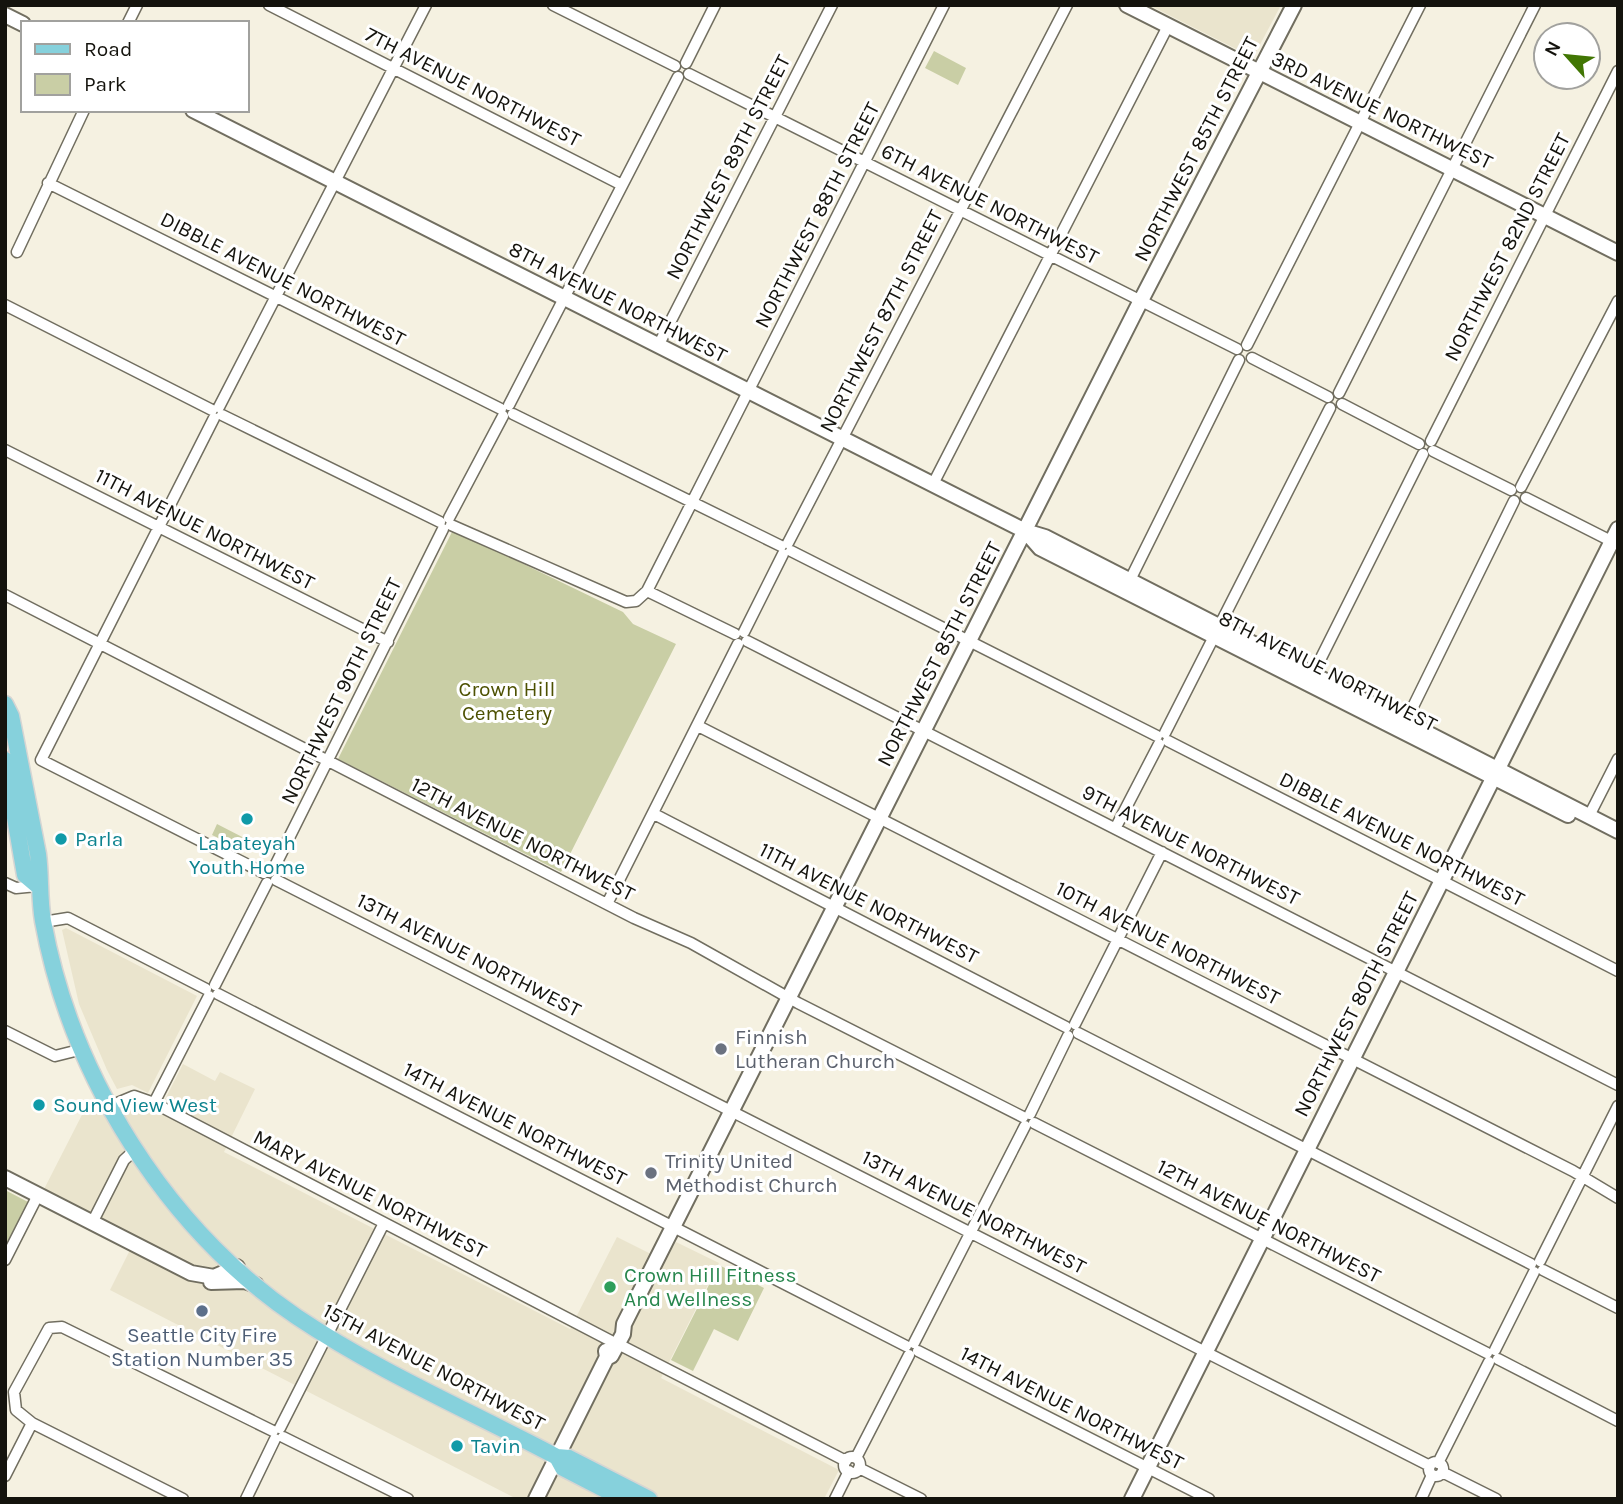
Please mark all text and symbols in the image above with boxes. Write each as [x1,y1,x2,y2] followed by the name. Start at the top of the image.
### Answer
[21,21,248,112] legend
[1532,21,1602,91] north arrow
[361,22,585,152] street label: 7TH AVENUE NORTHWEST
[1129,32,1263,265] street label: NORTHWEST 85TH STREET
[84,37,132,61] text: Road
[1540,38,1566,60] text: N
[1267,46,1497,174] street label: 3RD AVENUE NORTHWEST
[661,50,795,283] street label: NORTHWEST 89TH STREET
[84,72,127,96] text: Park
[750,98,885,332] street label: NORTHWEST 88TH STREET
[1439,129,1575,365] street label: NORTHWEST 82ND STREET
[877,139,1103,270] street label: 6TH AVENUE NORTHWEST
[814,205,948,436] street label: NORTHWEST 87TH STREET
[157,207,410,352] street label: DIBBLE AVENUE NORTHWEST
[505,236,731,368] street label: 8TH AVENUE NORTHWEST
[92,463,319,595] street label: 11TH AVENUE NORTHWEST
[872,537,1006,770] street label: NORTHWEST 85TH STREET
[276,574,406,808] street label: NORTHWEST 90TH STREET
[1215,605,1441,737] street label: 8TH AVENUE NORTHWEST
[459,677,555,725] park label: Crown Hill Cemetery
[1276,767,1529,912] street label: DIBBLE AVENUE NORTHWEST
[407,772,639,906] street label: 12TH AVENUE NORTHWEST
[1078,780,1304,911] street label: 9TH AVENUE NORTHWEST
[239,811,255,827] marker: Labateyah Youth Home
[75,827,123,851] place label: Parla
[53,831,69,847] marker: Parla
[189,831,305,879] place label: Labateyah Youth Home
[756,837,983,969] street label: 11TH AVENUE NORTHWEST
[1052,876,1284,1010] street label: 10TH AVENUE NORTHWEST
[1289,887,1423,1120] street label: NORTHWEST 80TH STREET
[353,888,585,1022] street label: 13TH AVENUE NORTHWEST
[735,1025,895,1073] place label: Finnish Lutheran Church
[713,1041,729,1057] marker: Finnish Lutheran Church
[399,1057,631,1191] street label: 14TH AVENUE NORTHWEST
[53,1093,217,1117] place label: Sound View West
[31,1097,47,1113] marker: Sound View West
[249,1125,491,1264] street label: MARY AVENUE NORTHWEST
[858,1145,1090,1279] street label: 13TH AVENUE NORTHWEST
[665,1149,838,1197] place label: Trinity United Methodist Church
[1153,1154,1385,1288] street label: 12TH AVENUE NORTHWEST
[643,1165,659,1181] marker: Trinity United Methodist Church
[624,1263,797,1311] place label: Crown Hill Fitness And Wellness
[602,1279,618,1295] marker: Crown Hill Fitness And Wellness
[319,1298,549,1436] street label: 15TH AVENUE NORTHWEST
[194,1303,210,1319] marker: Seattle City Fire Station Number 35
[111,1323,293,1371] place label: Seattle City Fire Station Number 35
[956,1341,1188,1475] street label: 14TH AVENUE NORTHWEST
[471,1434,521,1458] place label: Tavin
[449,1438,465,1454] marker: Tavin

